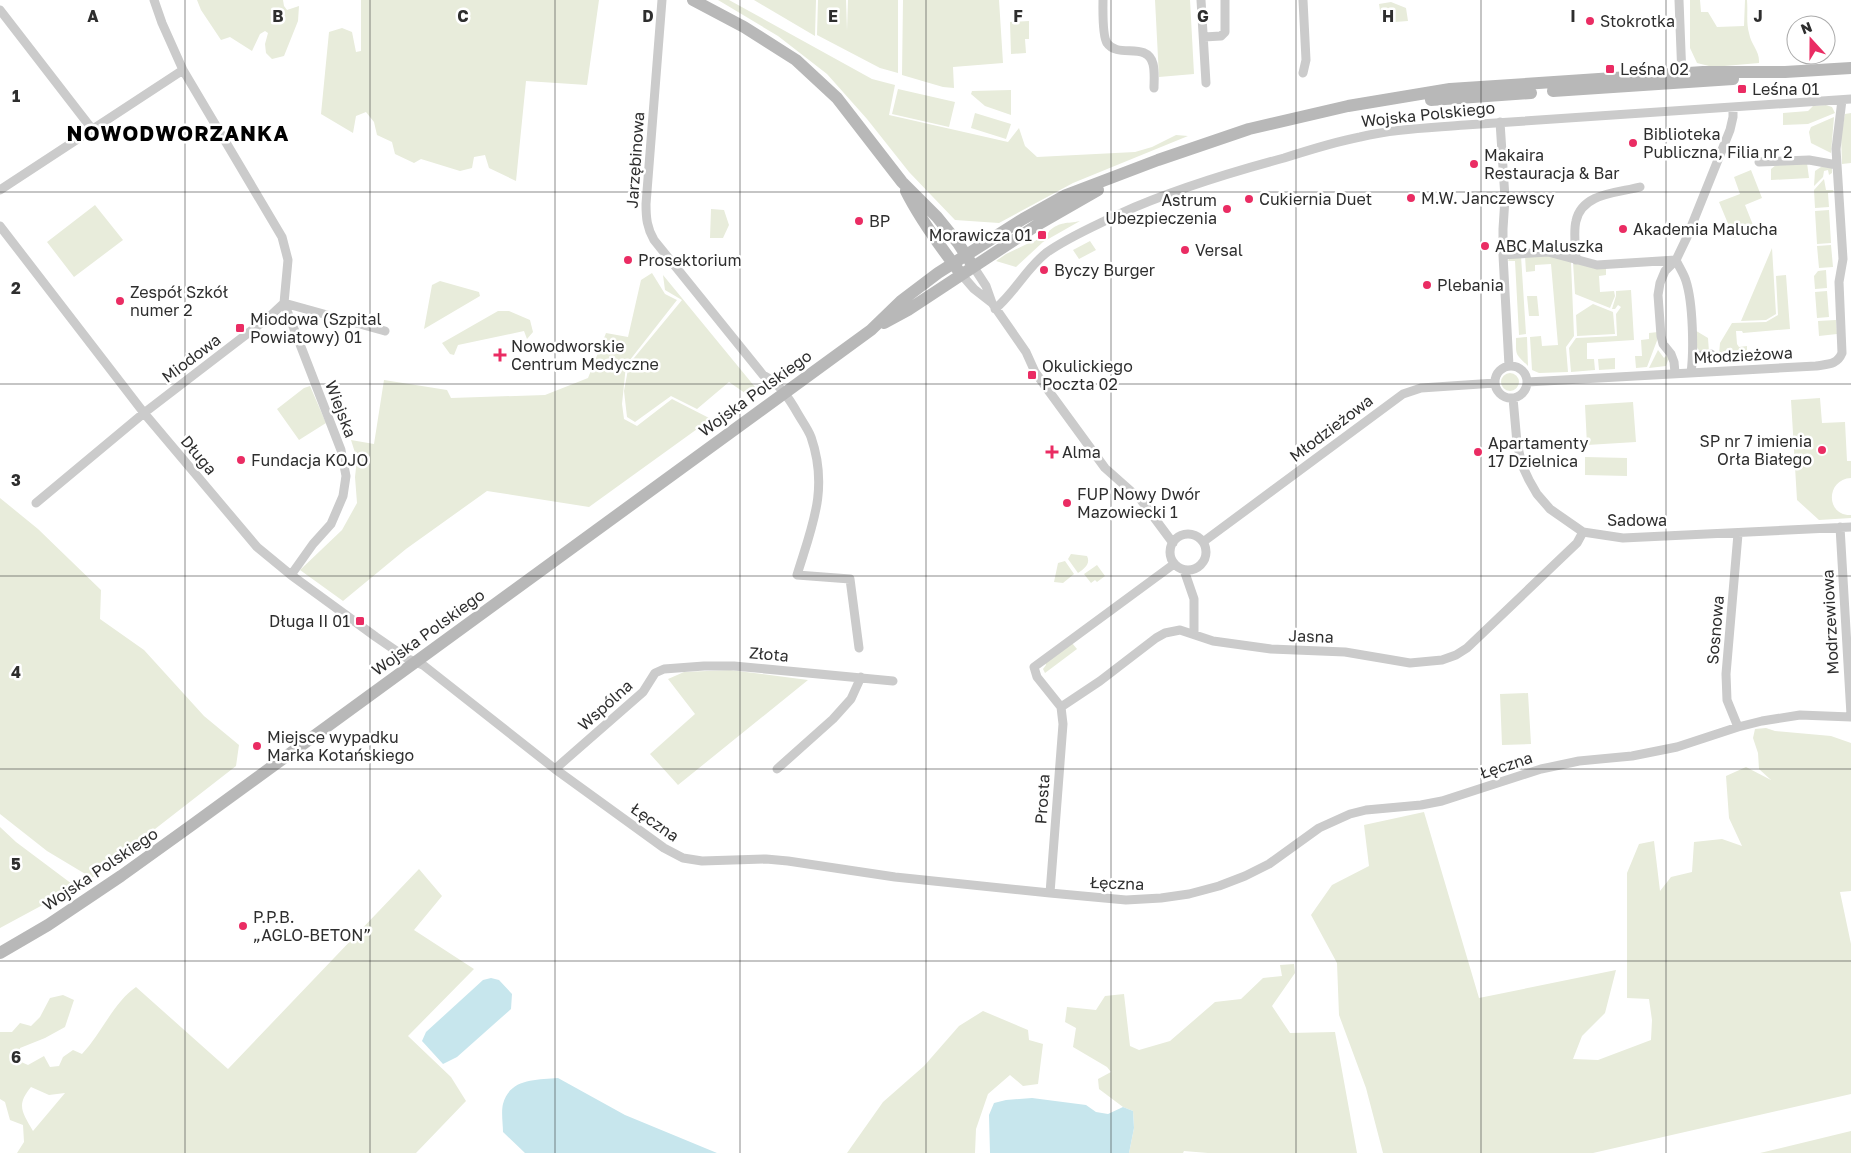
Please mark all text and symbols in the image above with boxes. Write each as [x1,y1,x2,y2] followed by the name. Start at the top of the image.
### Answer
[87,6,99,26] text: A
[272,6,284,26] text: B
[457,6,469,26] text: C
[642,6,654,26] text: D
[828,6,838,26] text: E
[1013,6,1023,26] text: F
[1197,6,1209,26] text: G
[1382,6,1394,26] text: H
[1570,6,1576,26] text: I
[1753,6,1763,26] text: J
[1600,11,1675,31] place label: Stokrotka
[1584,15,1596,27] marker: Stokrotka
[1786,15,1836,65] north arrow
[1798,18,1814,37] text: N
[1620,59,1689,79] place label: Leśna 02
[1604,63,1616,75] marker: Leśna 02
[1752,79,1820,99] place label: Leśna 01
[1736,83,1748,95] marker: Leśna 01
[12,86,20,106] text: 1
[1360,97,1496,131] street label: Wojska Polskiego
[622,111,648,209] street label: Jarzębinowa
[66,120,290,146] district label: NOWODWORZANKA
[1643,124,1793,162] place label: Biblioteka Publiczna, Filia nr 2
[1627,137,1639,149] marker: Biblioteka Publiczna, Filia nr 2
[1484,145,1620,183] place label: Makaira Restauracja & Bar
[1468,158,1480,170] marker: Makaira Restauracja & Bar
[1421,188,1554,208] place label: M.W. Janczewscy
[1259,189,1372,209] place label: Cukiernia Duet
[1105,190,1217,228] place label: Astrum Ubezpieczenia
[1405,192,1417,204] marker: M.W. Janczewscy
[1243,193,1255,205] marker: Cukiernia Duet
[1221,203,1233,215] marker: Astrum Ubezpieczenia
[869,211,890,231] place label: BP
[853,215,865,227] marker: BP
[1633,219,1777,239] place label: Akademia Malucha
[1617,223,1629,235] marker: Akademia Malucha
[929,225,1032,245] place label: Morawicza 01
[1036,229,1048,241] marker: Morawicza 01
[1495,236,1603,256] place label: ABC Maluszka
[1195,240,1243,260] place label: Versal
[1479,240,1491,252] marker: ABC Maluszka
[1179,244,1191,256] marker: Versal
[638,250,742,270] place label: Prosektorium
[622,254,634,266] marker: Prosektorium
[1054,260,1155,280] place label: Byczy Burger
[1038,264,1050,276] marker: Byczy Burger
[1437,275,1504,295] place label: Plebania
[11,278,21,298] text: 2
[1421,279,1433,291] marker: Plebania
[130,282,228,320] place label: Zespół Szkół numer 2
[114,295,126,307] marker: Zespół Szkół numer 2
[250,309,382,347] place label: Miodowa (Szpital Powiatowy) 01
[234,322,246,334] marker: Miodowa (Szpital Powiatowy) 01
[158,329,224,387] street label: Miodowa
[511,336,659,374] place label: Nowodworskie Centrum Medyczne
[1693,342,1793,368] street label: Młodzieżowa
[695,345,815,441] street label: Wojska Polskiego
[493,348,507,362] marker: Nowodworskie Centrum Medyczne
[1042,356,1133,394] place label: Okulickiego Poczta 02
[1026,369,1038,381] marker: Okulickiego Poczta 02
[321,378,361,440] street label: Wiejska
[1285,390,1377,466] street label: Młodzieżowa
[177,431,221,479] street label: Długa
[1700,431,1812,469] place label: SP nr 7 imienia Orła Białego
[1488,433,1588,471] place label: Apartamenty 17 Dzielnica
[1062,442,1101,462] place label: Alma
[1816,444,1828,456] marker: SP nr 7 imienia Orła Białego
[1046,446,1058,458] marker: Alma
[1472,446,1484,458] marker: Apartamenty 17 Dzielnica
[251,450,368,470] place label: Fundacja KOJO
[235,454,247,466] marker: Fundacja KOJO
[11,470,21,490] text: 3
[1077,484,1200,522] place label: FUP Nowy Dwór Mazowiecki 1
[1061,497,1073,509] marker: FUP Nowy Dwór Mazowiecki 1
[1607,510,1667,530] street label: Sadowa
[1817,569,1843,675] street label: Modrzewiowa
[368,584,488,680] street label: Wojska Polskiego
[1702,595,1728,665] street label: Sosnowa
[269,611,350,631] place label: Długa II 01
[354,615,366,627] marker: Długa II 01
[1288,625,1334,647] street label: Jasna
[748,642,790,666] street label: Złota
[11,662,21,682] text: 4
[573,675,637,735] street label: Wspólna
[267,727,414,765] place label: Miejsce wypadku Marka Kotańskiego
[251,740,263,752] marker: Miejsce wypadku Marka Kotańskiego
[1477,747,1535,783] street label: Łęczna
[1030,773,1054,825] street label: Prosta
[627,798,683,846] street label: Łęczna
[39,823,161,915] street label: Wojska Polskiego
[11,854,21,874] text: 5
[1090,872,1144,894] street label: Łęczna
[253,907,371,945] place label: P.P.B. „AGLO-BETON”
[237,920,249,932] marker: P.P.B. „AGLO-BETON”
[11,1047,21,1067] text: 6

